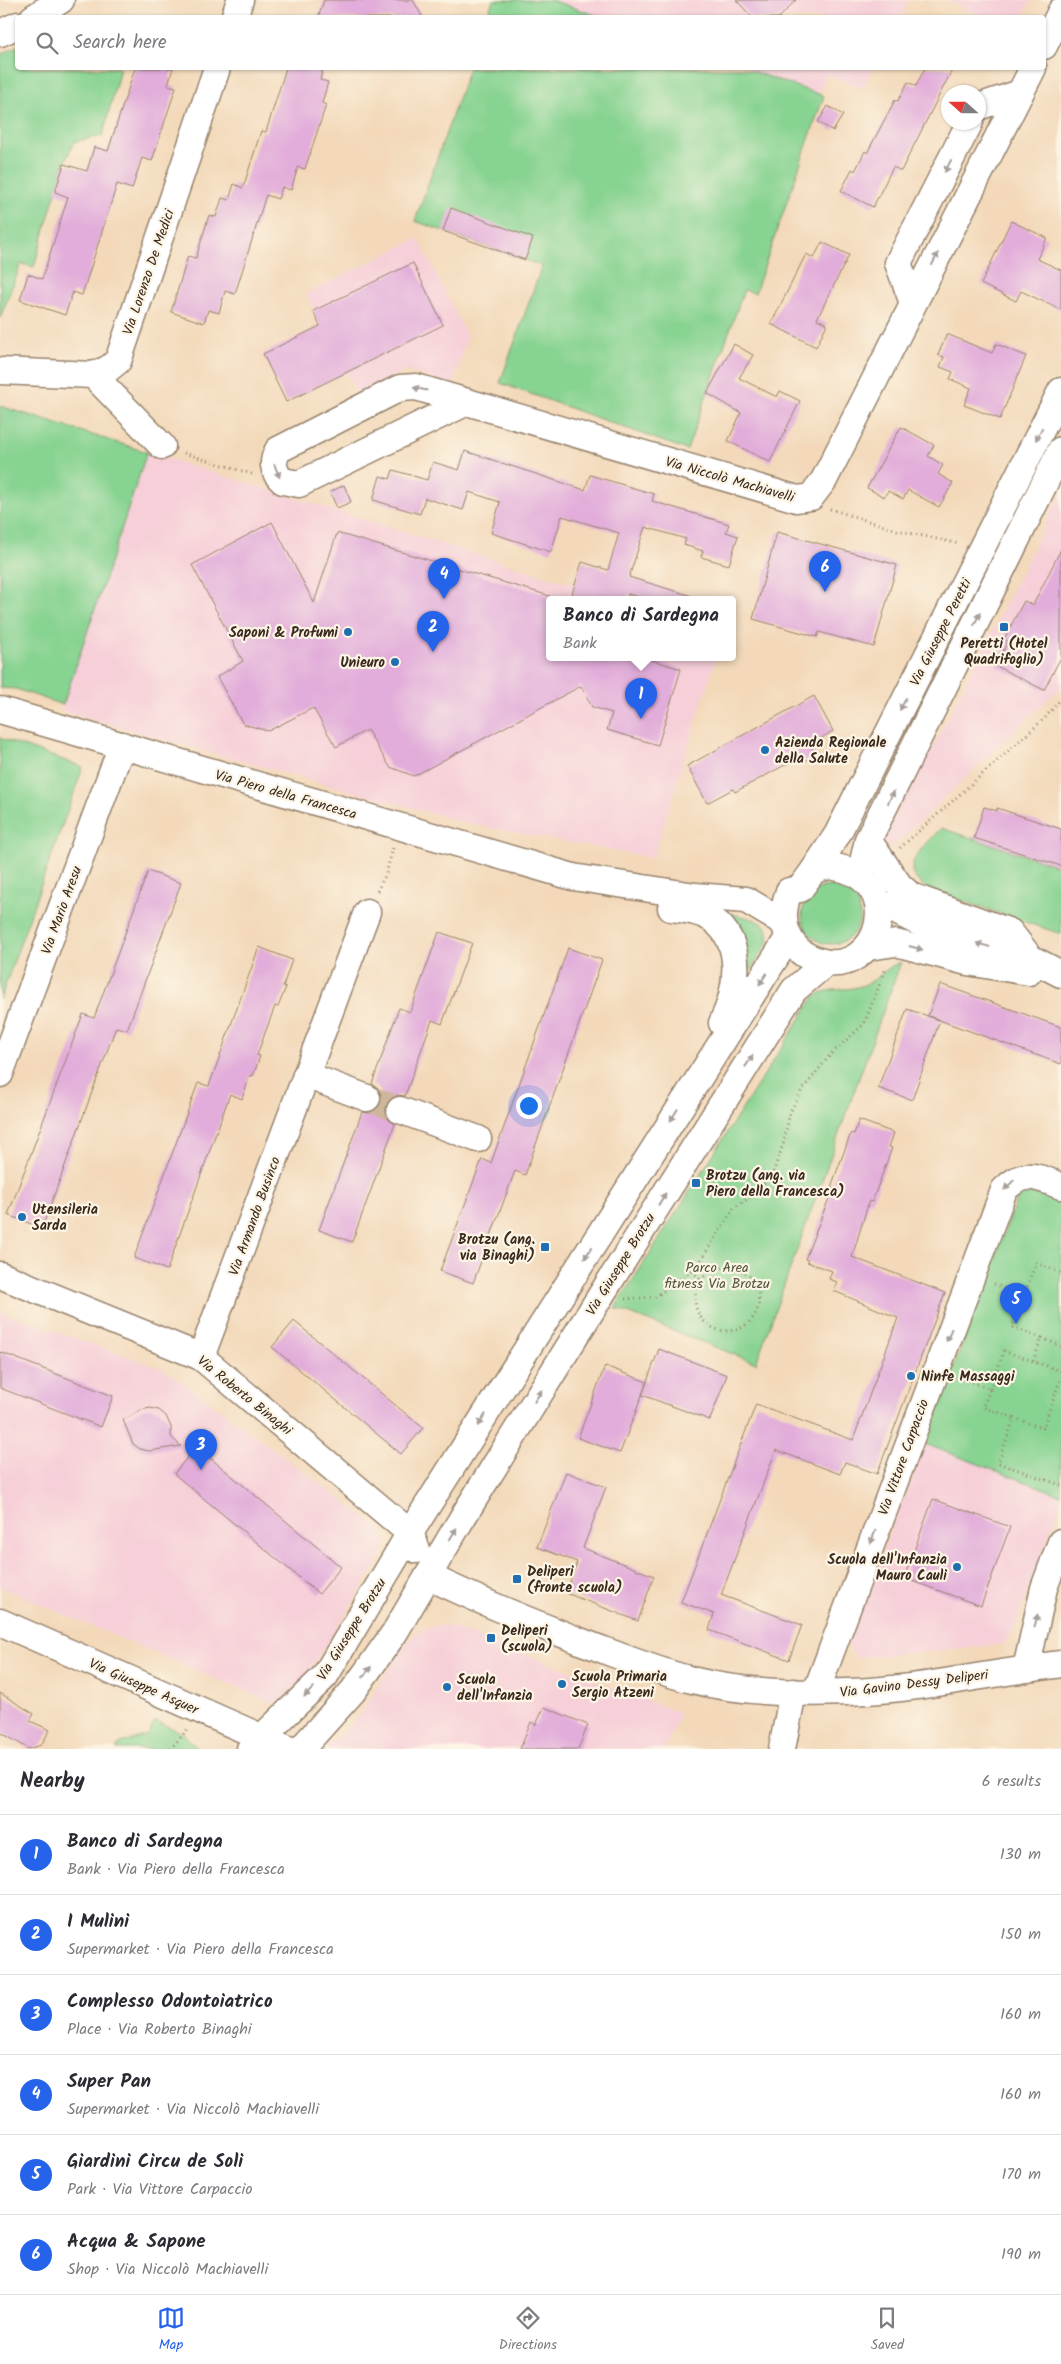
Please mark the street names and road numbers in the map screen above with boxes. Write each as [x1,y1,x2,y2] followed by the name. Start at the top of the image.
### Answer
[117,206,181,338] street label: Via Lorenzo De Medici
[662,451,798,509] street label: Via Niccolò Machiavelli
[904,574,978,690] street label: Via Giuseppe Peretti
[212,764,359,826] street label: Via Piero della Francesca
[36,863,88,958] street label: Via Mario Aresu
[223,1154,287,1279] street label: Via Armando Businco
[580,1209,661,1320] street label: Via Giuseppe Brotzu
[192,1350,297,1442] street label: Via Roberto Binaghi
[873,1396,935,1519] street label: Via Vittore Carpaccio
[311,1574,392,1685] street label: Via Giuseppe Brotzu
[85,1653,203,1721] street label: Via Giuseppe Asquer
[839,1664,990,1704] street label: Via Gavino Dessy Deliperi

